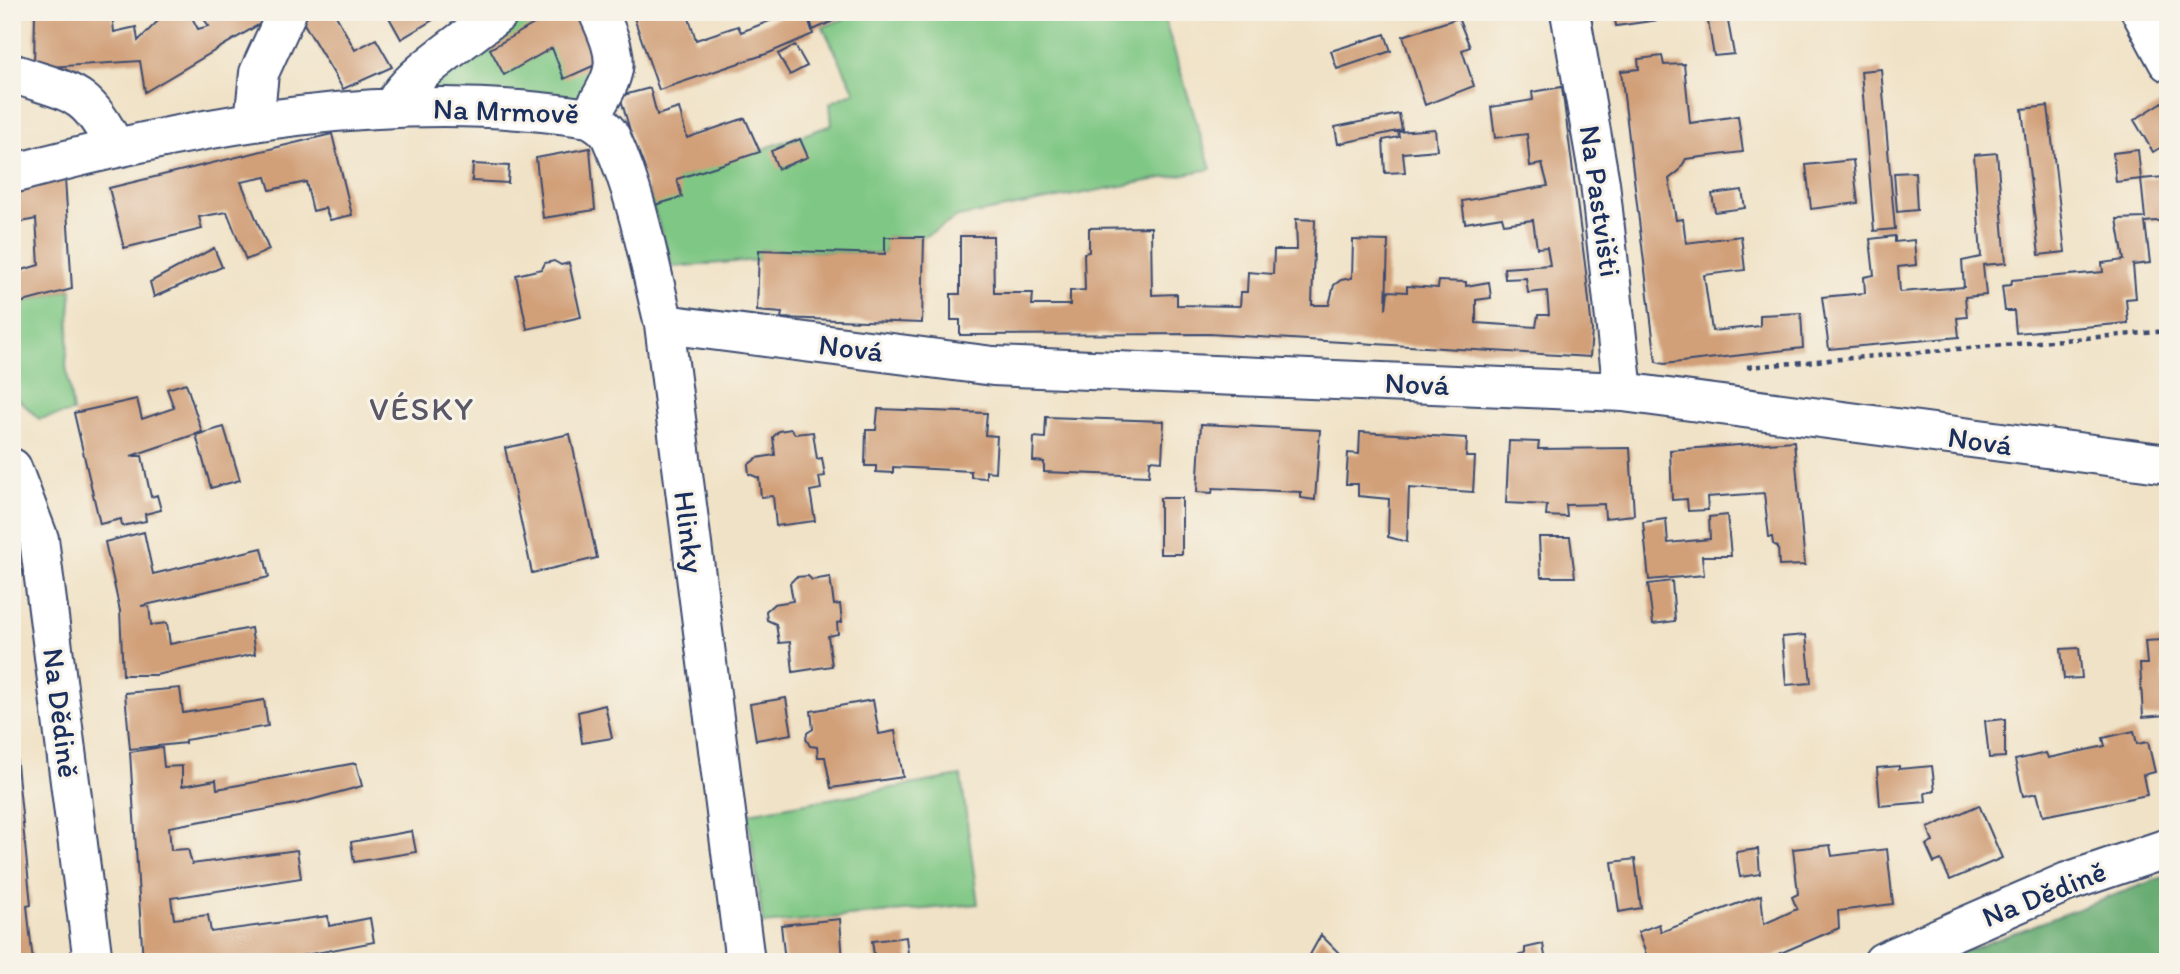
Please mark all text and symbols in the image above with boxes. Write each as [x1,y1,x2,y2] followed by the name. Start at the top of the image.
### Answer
[432,89,580,132] street label: Na Mrmově
[1572,123,1629,279] street label: Na Pastvišti
[817,325,886,370] street label: Nová
[1384,364,1451,403] street label: Nová
[369,389,475,428] district label: VÉSKY
[1945,418,2015,463] street label: Nová
[666,489,713,575] street label: Hlinky
[35,646,88,780] street label: Na Dědině
[1976,852,2111,935] street label: Na Dědině

